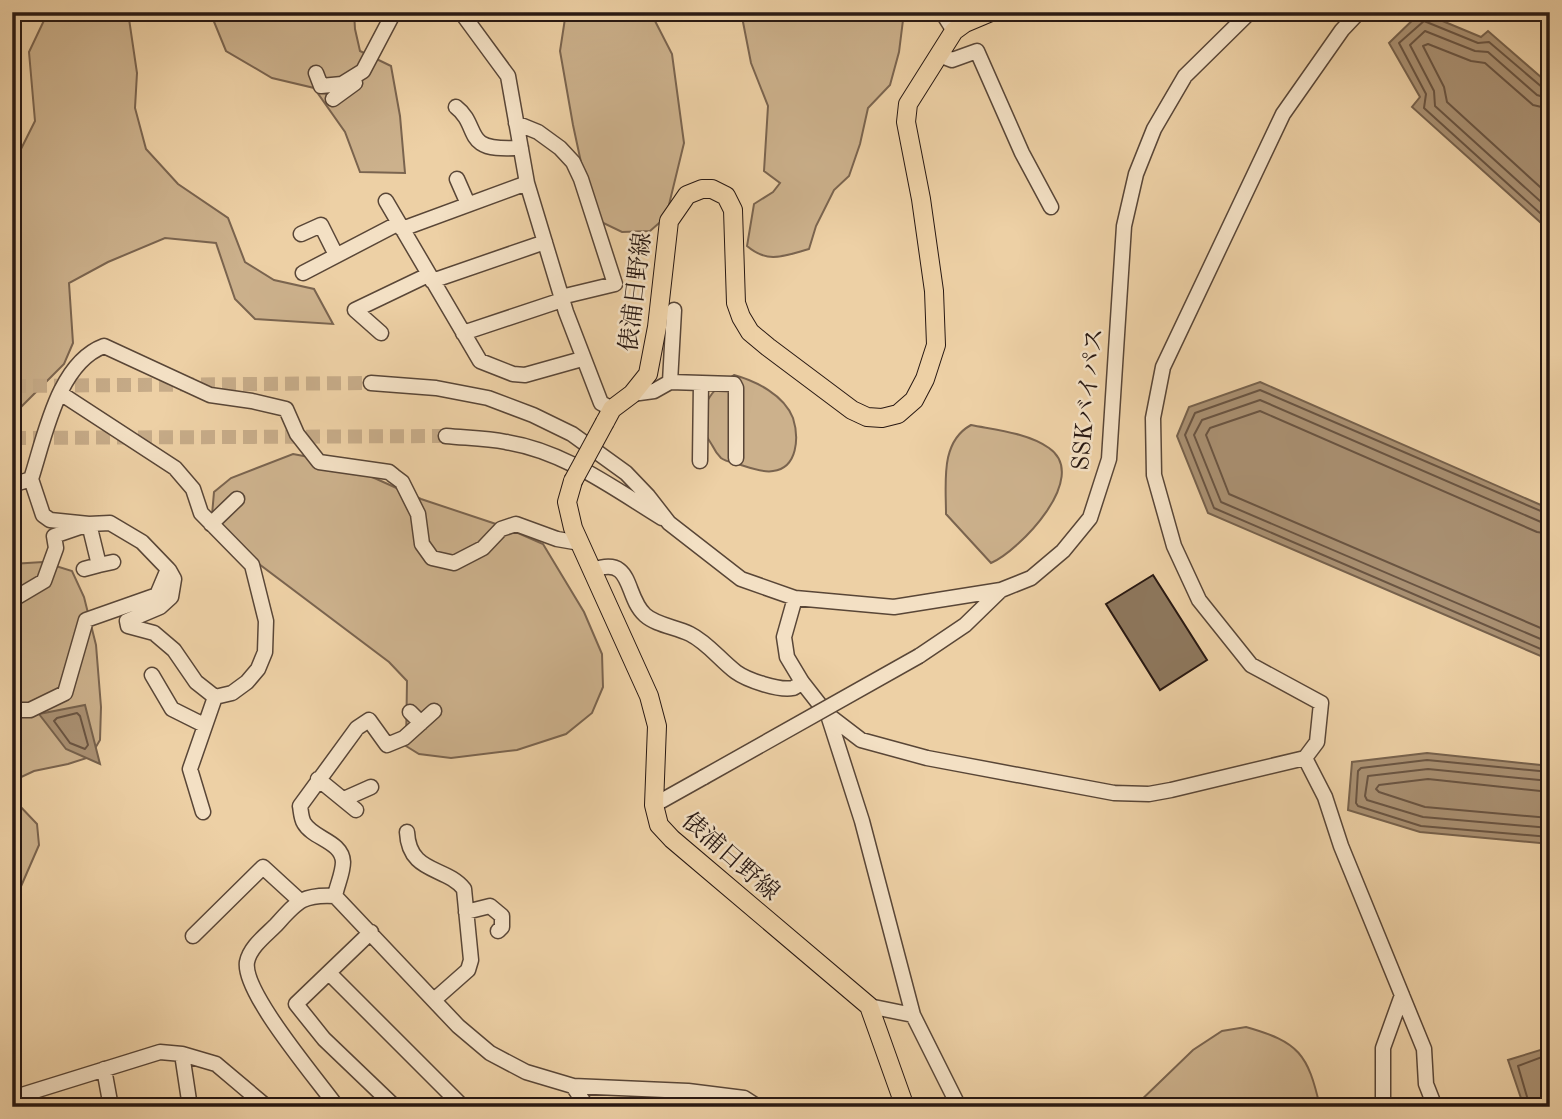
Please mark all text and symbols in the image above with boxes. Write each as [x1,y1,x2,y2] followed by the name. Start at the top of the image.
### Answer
[615,231,656,353] street label: 俵浦日野線
[1069,327,1108,472] street label: SSKバイパス
[677,807,785,906] street label: 俵浦日野線

